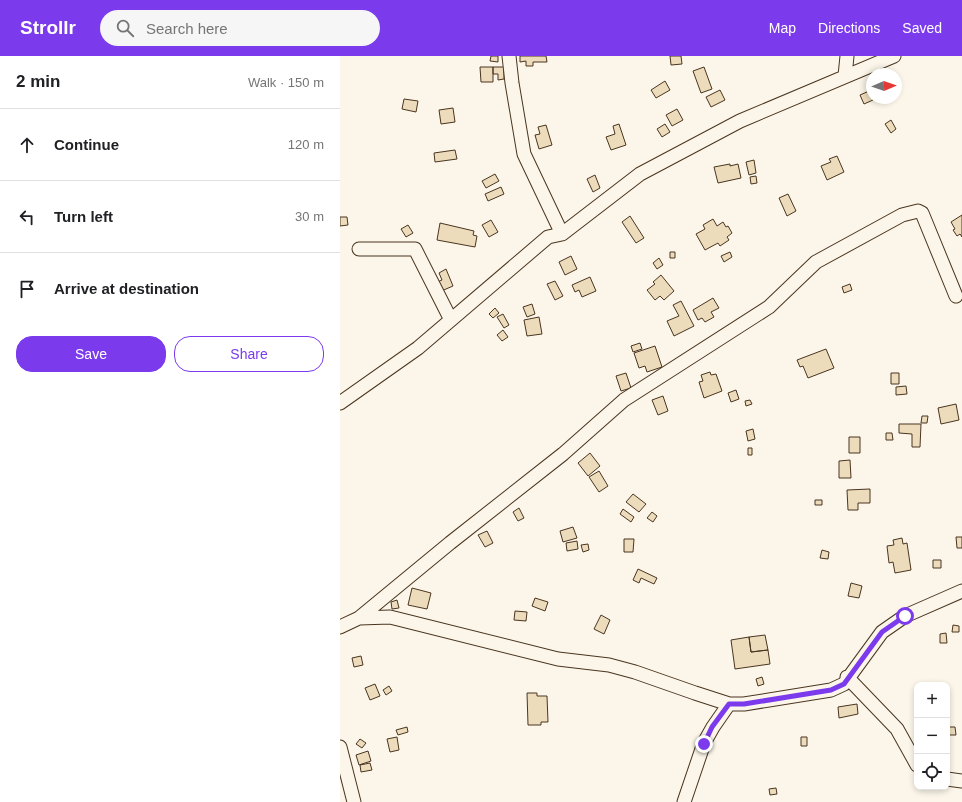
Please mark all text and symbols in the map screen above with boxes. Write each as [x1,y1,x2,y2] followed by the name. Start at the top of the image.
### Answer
[100,10,380,46] search box
[20,17,76,38] text: Strollr
[114,17,136,39] icon: search
[146,20,228,37] text: Search here
[769,20,796,36] text: Map
[818,20,880,36] text: Directions
[902,20,942,36] text: Saved
[866,68,902,104] north arrow
[16,72,60,91] text: 2 min
[248,75,324,90] text: Walk · 150 m
[16,134,38,156] icon: ahead
[54,136,119,153] text: Continue
[288,137,324,152] text: 120 m
[16,206,38,228] icon: left
[54,208,113,225] text: Turn left
[295,209,324,224] text: 30 m
[16,278,38,300] icon: arrive
[54,280,199,297] text: Arrive at destination
[16,336,166,372] button: Save
[174,336,324,372] button: Share
[896,607,914,625] route start
[914,682,950,790] map controls
[914,682,950,718] button: +
[914,718,950,754] button: −
[695,735,713,753] route end
[914,754,950,790] button: locate

